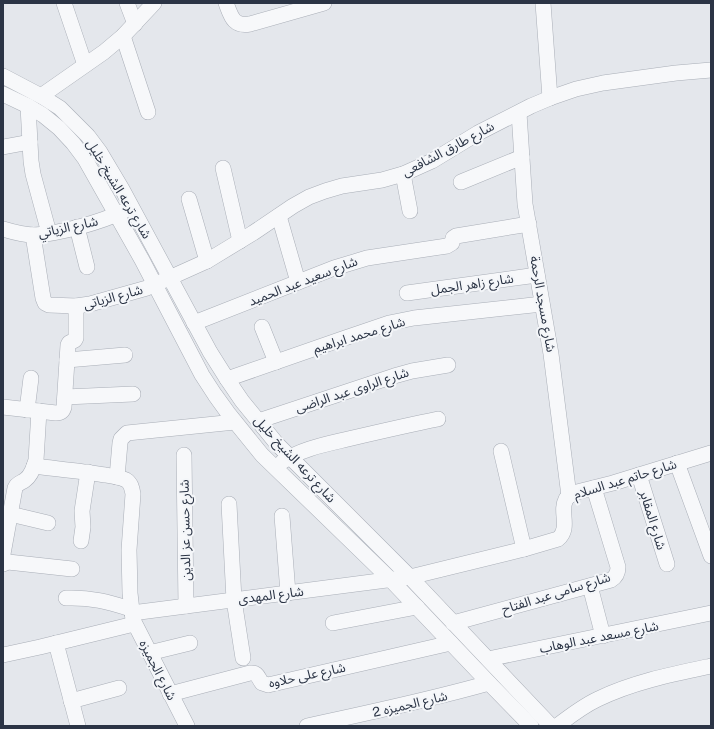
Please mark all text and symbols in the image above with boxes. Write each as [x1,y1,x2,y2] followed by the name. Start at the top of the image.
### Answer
[399,118,498,182] street label: شارع طارق الشافعى
[81,137,155,243] street label: شارع ترعه الشيخ خليل
[37,213,100,244] street label: شارع الزياتي
[246,253,361,311] street label: شارع سعيد عبد الحميد
[524,255,559,354] street label: شارع مسجد الرحمة
[430,271,515,300] street label: شارع زاهر الجمل
[82,282,145,315] street label: شارع الزياتى
[311,314,408,359] street label: شارع محمد ابراهيم
[293,365,412,418] street label: شارع الراوى عبد الراضى
[249,413,339,508] street label: شارع ترعه الشيخ خليل
[572,456,679,505] street label: شارع حاتم عبد السلام
[177,479,196,581] street label: شارع حسن عز الدين
[634,488,669,552] street label: شارع المقابر
[500,569,613,620] street label: شارع سامى عبد الفتاح
[237,584,305,609] street label: شارع المهدى
[538,618,660,659] street label: شارع مسعد عبد الوهاب
[134,637,180,704] street label: شارع الجميزه
[267,660,347,693] street label: شارع على حلاوه
[371,688,450,723] street label: شارع الجميزه 2

